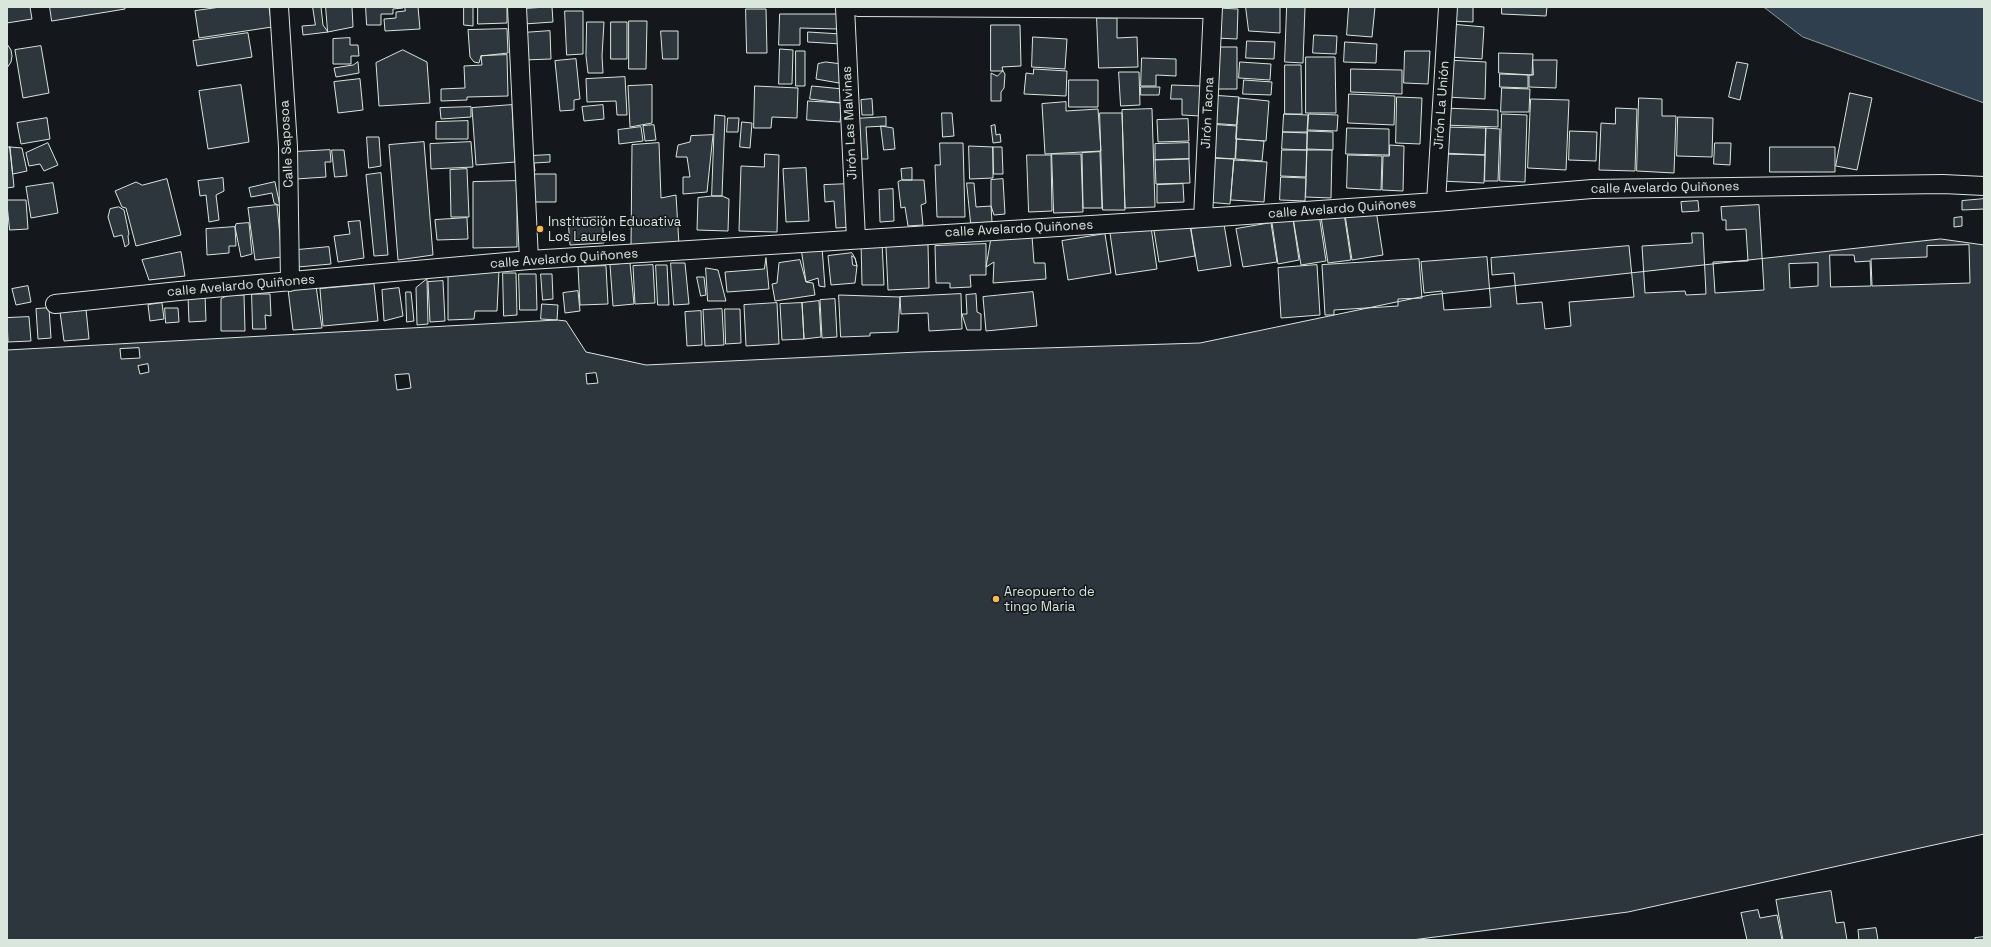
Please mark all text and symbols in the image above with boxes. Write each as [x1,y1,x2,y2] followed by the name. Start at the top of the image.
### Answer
[1431,60,1453,150] street label: Jirón La Unión
[839,66,861,180] street label: Jirón Las Malvinas
[1198,77,1218,149] street label: Jirón Tacna
[277,100,297,188] street label: Calle Saposoa
[1591,179,1739,197] street label: calle Avelardo Quiñones
[1267,196,1417,222] street label: calle Avelardo Quiñones
[548,214,681,245] place label: Institución Educativa Los Laureles
[944,217,1094,241] street label: calle Avelardo Quiñones
[535,224,545,234] marker: Institución Educativa Los Laureles
[489,246,639,272] street label: calle Avelardo Quiñones
[166,272,316,300] street label: calle Avelardo Quiñones
[1004,584,1095,615] place label: Areopuerto de tingo Maria
[991,594,1001,604] marker: Areopuerto de tingo Maria

